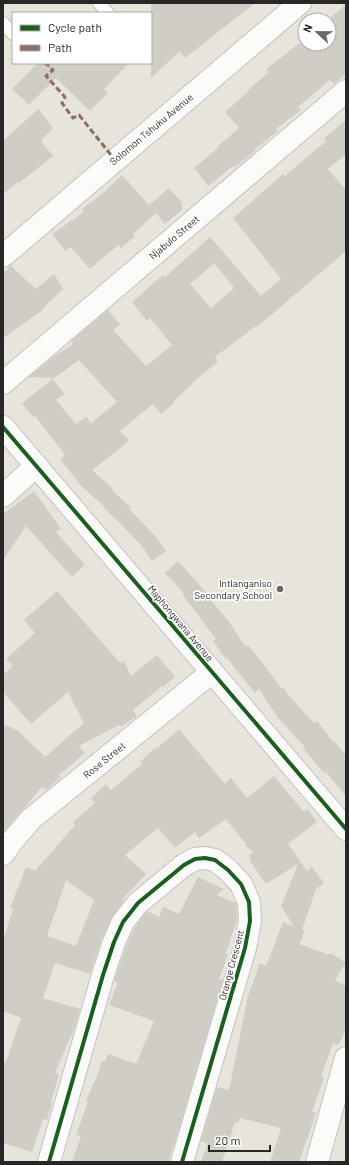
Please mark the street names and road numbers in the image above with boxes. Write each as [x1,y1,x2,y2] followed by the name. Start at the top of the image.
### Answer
[107,91,195,167] street label: Solomon Tshuku Avenue
[146,212,202,262] street label: Njabulo Street
[146,582,216,664] street label: Maphongwana Avenue
[80,739,128,781] street label: Rose Street
[216,928,246,1001] street label: Orange Crescent

